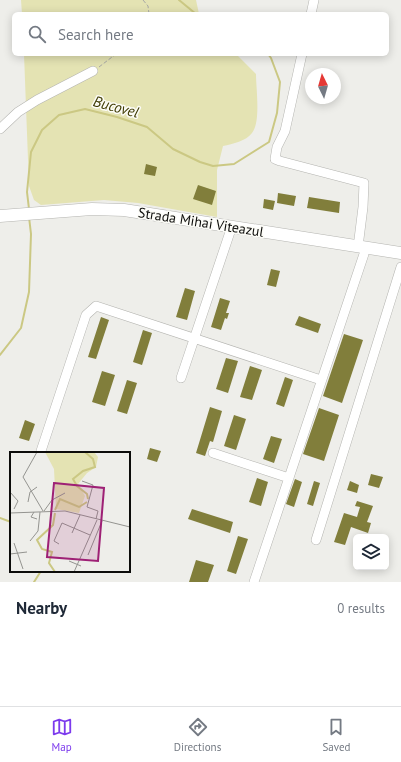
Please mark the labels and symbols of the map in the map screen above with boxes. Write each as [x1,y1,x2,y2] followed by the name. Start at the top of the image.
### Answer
[305,68,341,104] north arrow
[91,91,141,122] water label: Bucovel
[137,203,265,241] street label: Strada Mihai Viteazul
[10,452,130,572] inset map

